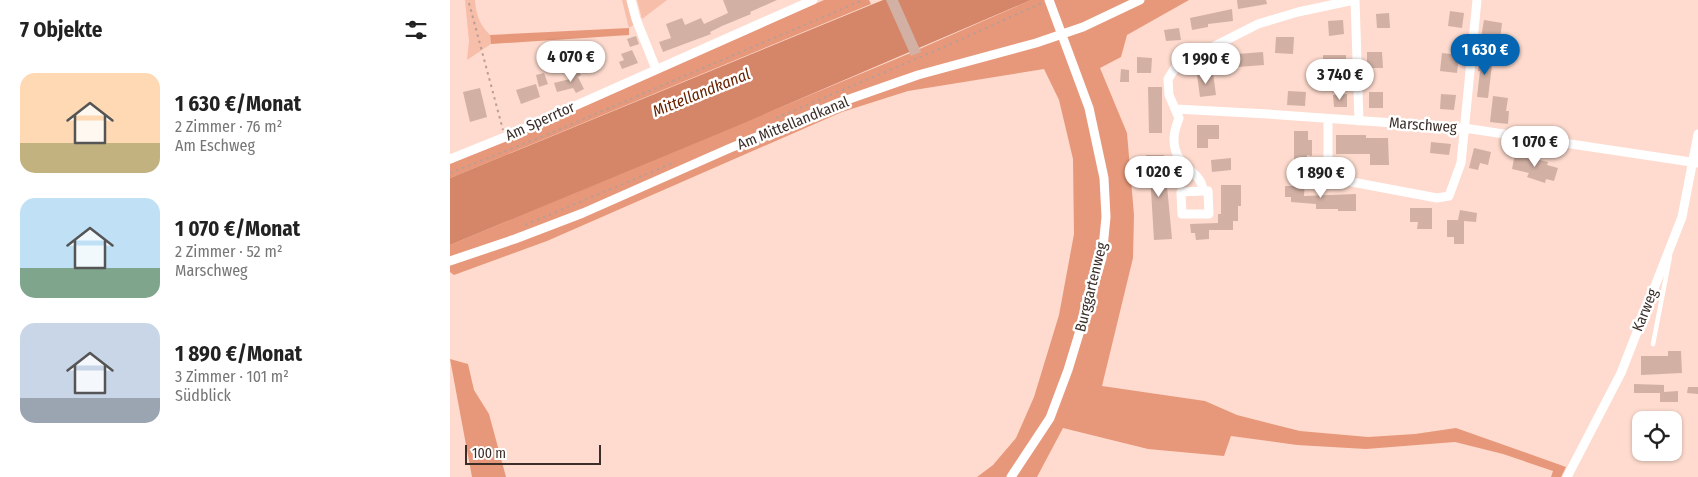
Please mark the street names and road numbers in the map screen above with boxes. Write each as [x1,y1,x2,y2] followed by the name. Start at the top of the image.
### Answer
[735,92,851,154] street label: Am Mittellandkanal
[503,97,578,144] street label: Am Sperrtor
[1388,114,1458,136] street label: Marschweg
[1071,240,1111,334] street label: Burggartenweg
[1628,286,1662,334] street label: Karweg

